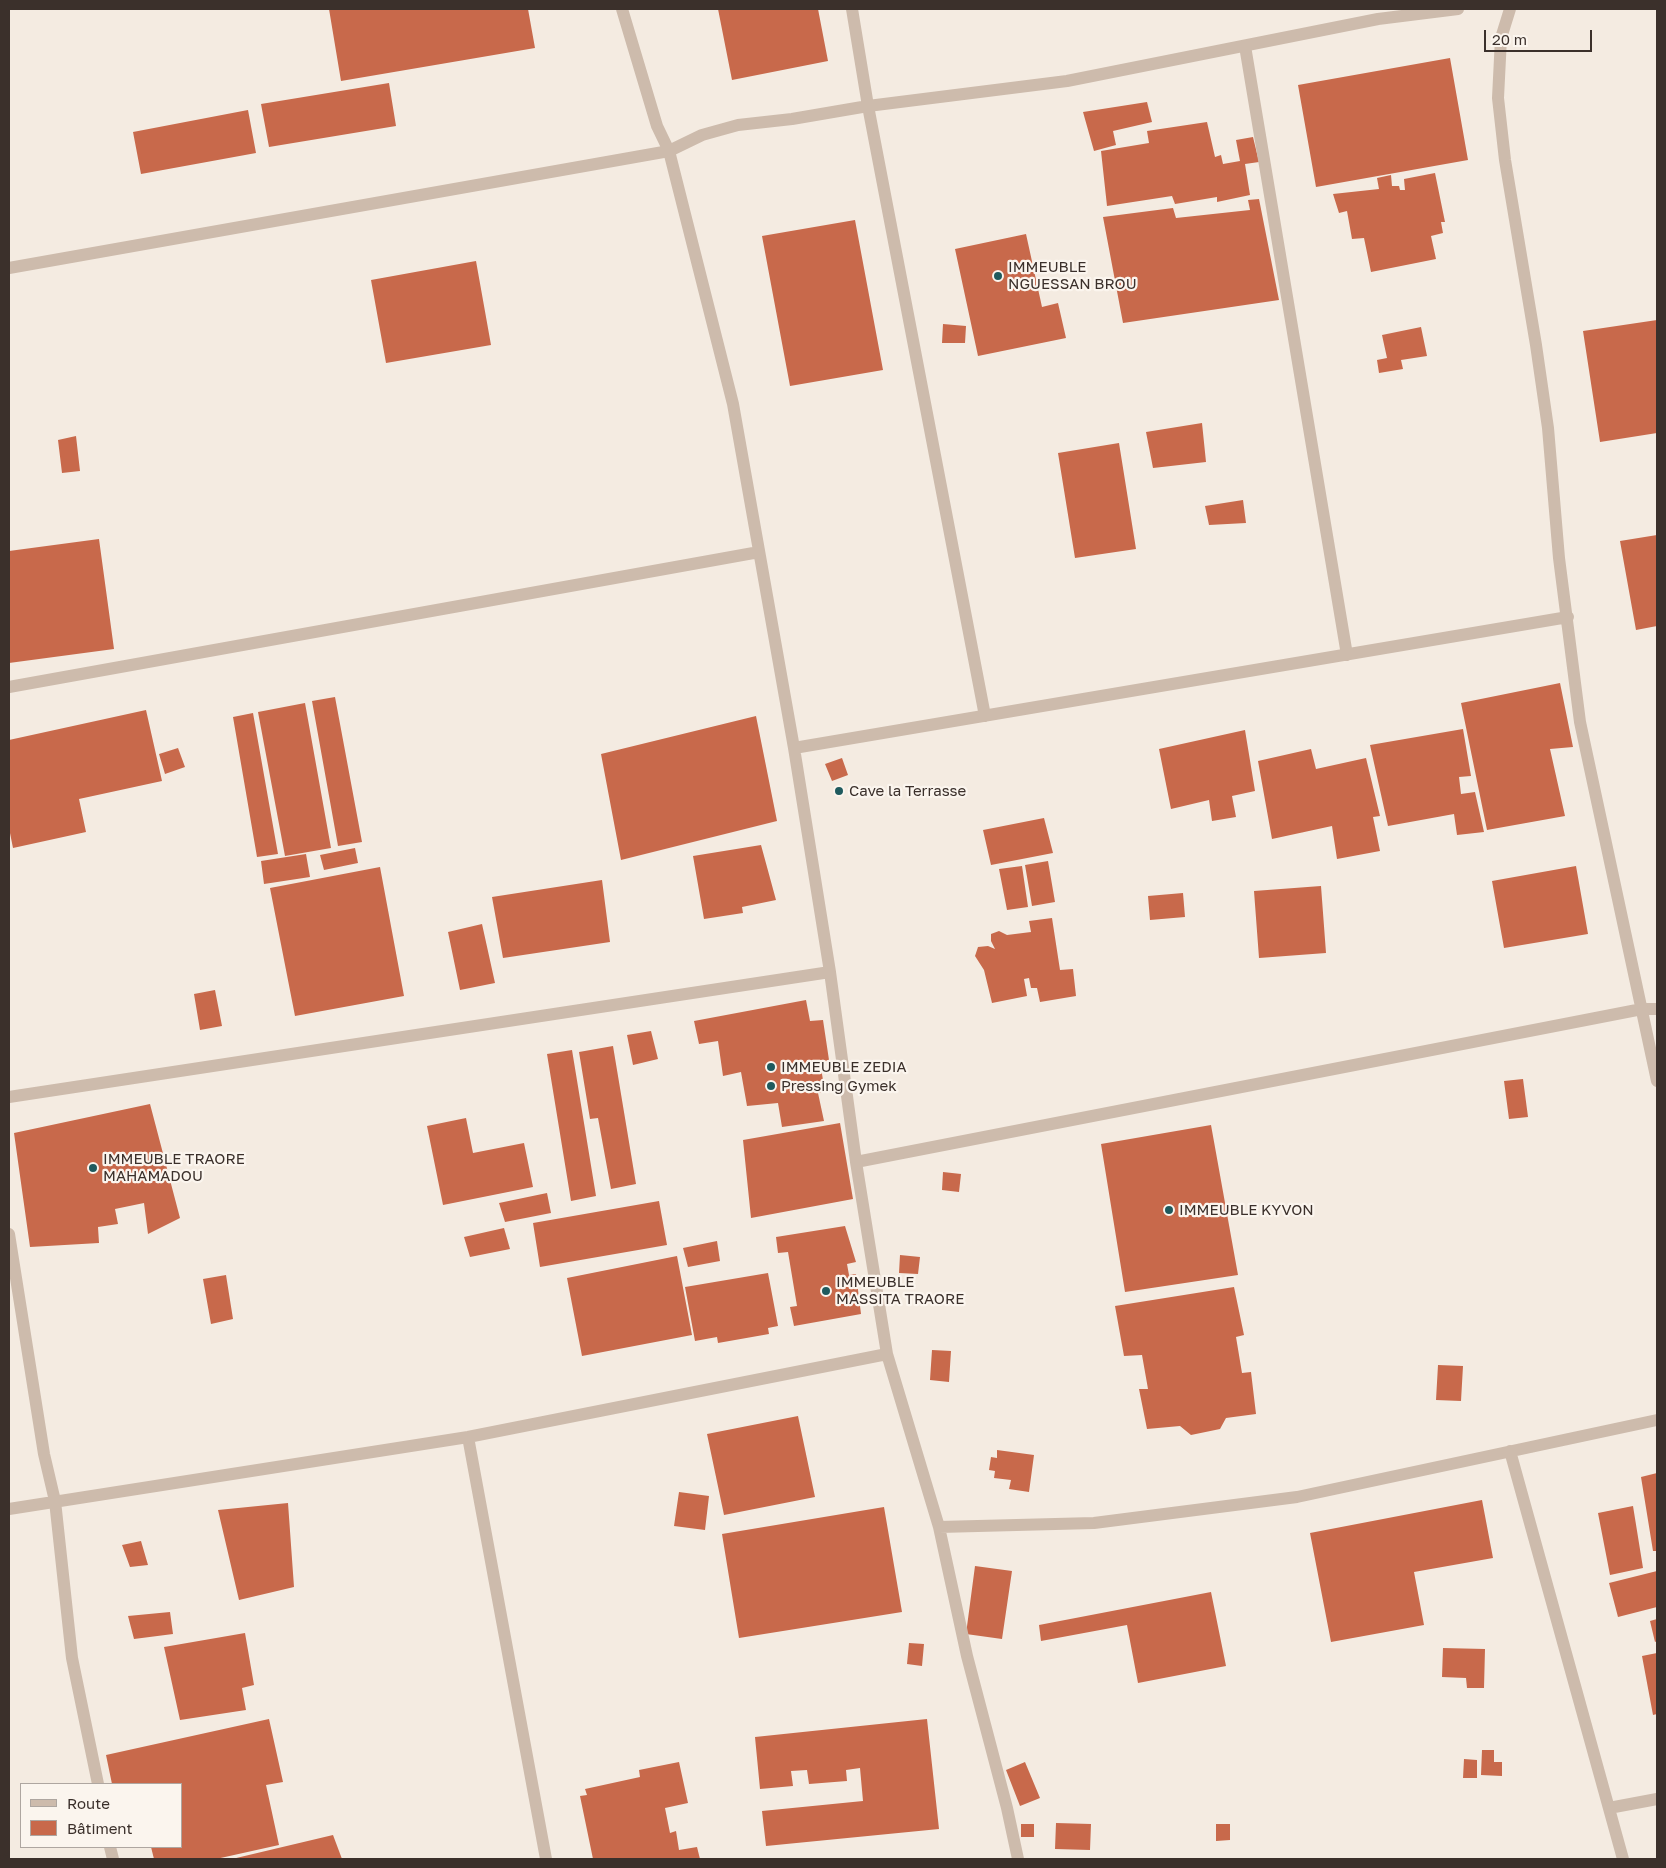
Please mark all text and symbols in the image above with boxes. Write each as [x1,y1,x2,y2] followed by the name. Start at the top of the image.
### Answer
[1486,20,1594,52] scale bar
[1492,30,1527,48] text: 20 m
[1008,258,1137,293] place label: IMMEUBLE NGUESSAN BROU
[992,270,1004,282] marker: IMMEUBLE NGUESSAN BROU
[849,782,966,800] place label: Cave la Terrasse
[833,785,845,797] marker: Cave la Terrasse
[781,1058,907,1076] place label: IMMEUBLE ZEDIA
[765,1061,777,1073] marker: IMMEUBLE ZEDIA
[781,1077,897,1095] place label: Pressing Gymek
[765,1080,777,1092] marker: Pressing Gymek
[103,1150,245,1185] place label: IMMEUBLE TRAORE MAHAMADOU
[87,1162,99,1174] marker: IMMEUBLE TRAORE MAHAMADOU
[1179,1201,1314,1219] place label: IMMEUBLE KYVON
[1163,1204,1175,1216] marker: IMMEUBLE KYVON
[836,1273,964,1308] place label: IMMEUBLE MASSITA TRAORE
[820,1285,832,1297] marker: IMMEUBLE MASSITA TRAORE
[20,1783,182,1848] legend
[67,1794,110,1812] text: Route
[67,1819,132,1837] text: Bâtiment

